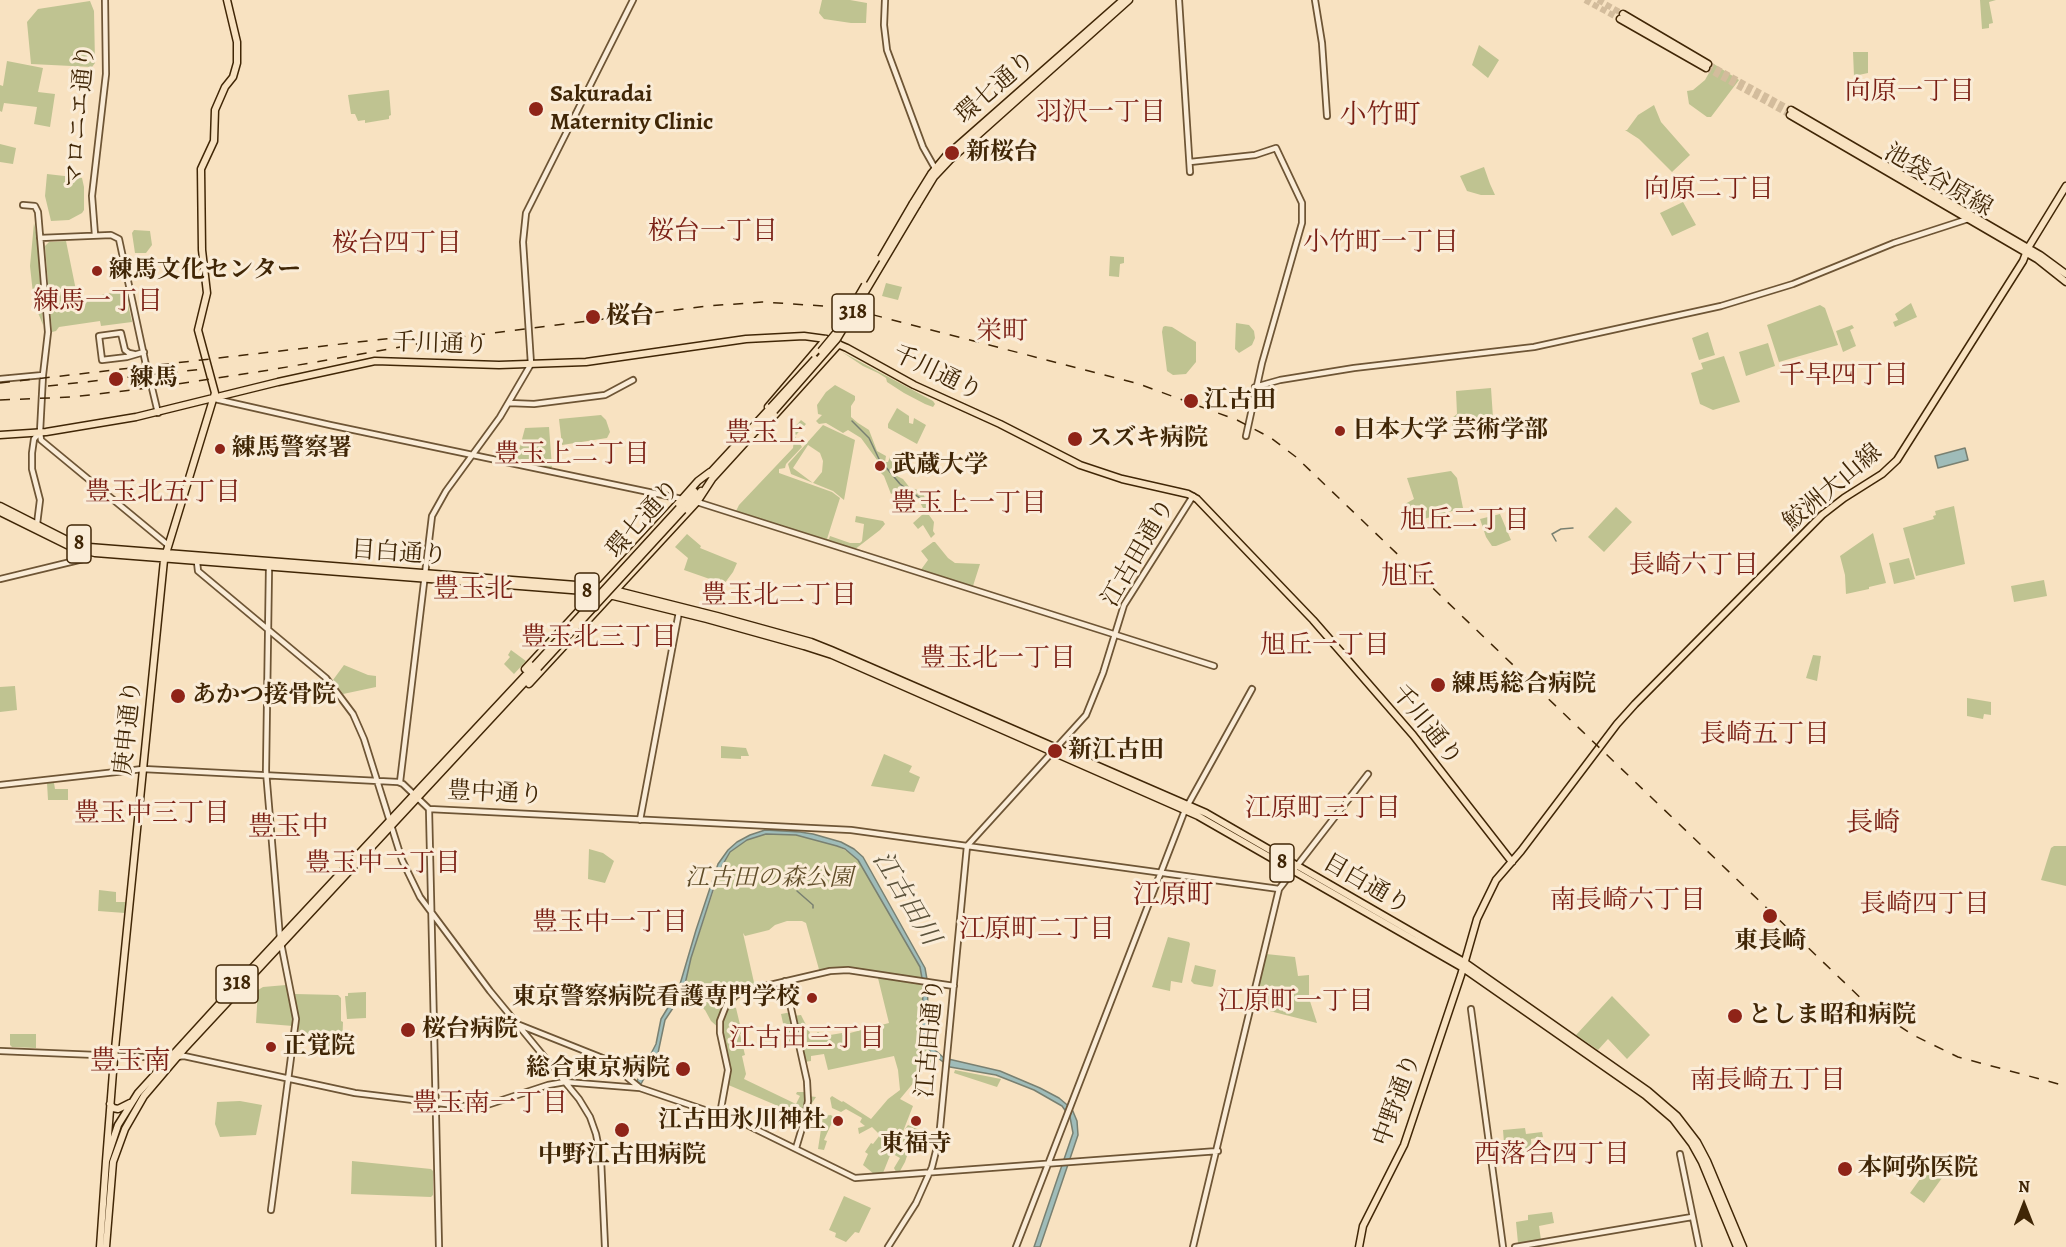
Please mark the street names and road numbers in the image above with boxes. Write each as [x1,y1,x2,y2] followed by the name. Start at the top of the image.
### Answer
[60,43,102,189] street label: マロニエ通り
[950,46,1042,130] street label: 環七通り
[1879,139,1997,223] street label: 池袋谷原線
[832,294,874,332] road number: 318
[392,329,488,361] street label: 千川通り
[888,340,986,408] street label: 千川通り
[1778,438,1888,538] street label: 鮫洲大山線
[601,474,687,564] street label: 環七通り
[1097,494,1181,612] street label: 江古田通り
[67,525,91,563] road number: 8
[350,536,448,572] street label: 目白通り
[575,573,599,611] road number: 8
[110,679,148,777] street label: 庚申通り
[1385,680,1467,772] street label: 千川通り
[446,777,544,811] street label: 豊中通り
[1270,844,1294,882] road number: 8
[1317,849,1415,921] street label: 目白通り
[216,965,258,1003] road number: 318
[911,977,951,1099] street label: 江古田通り
[1368,1050,1428,1150] street label: 中野通り

